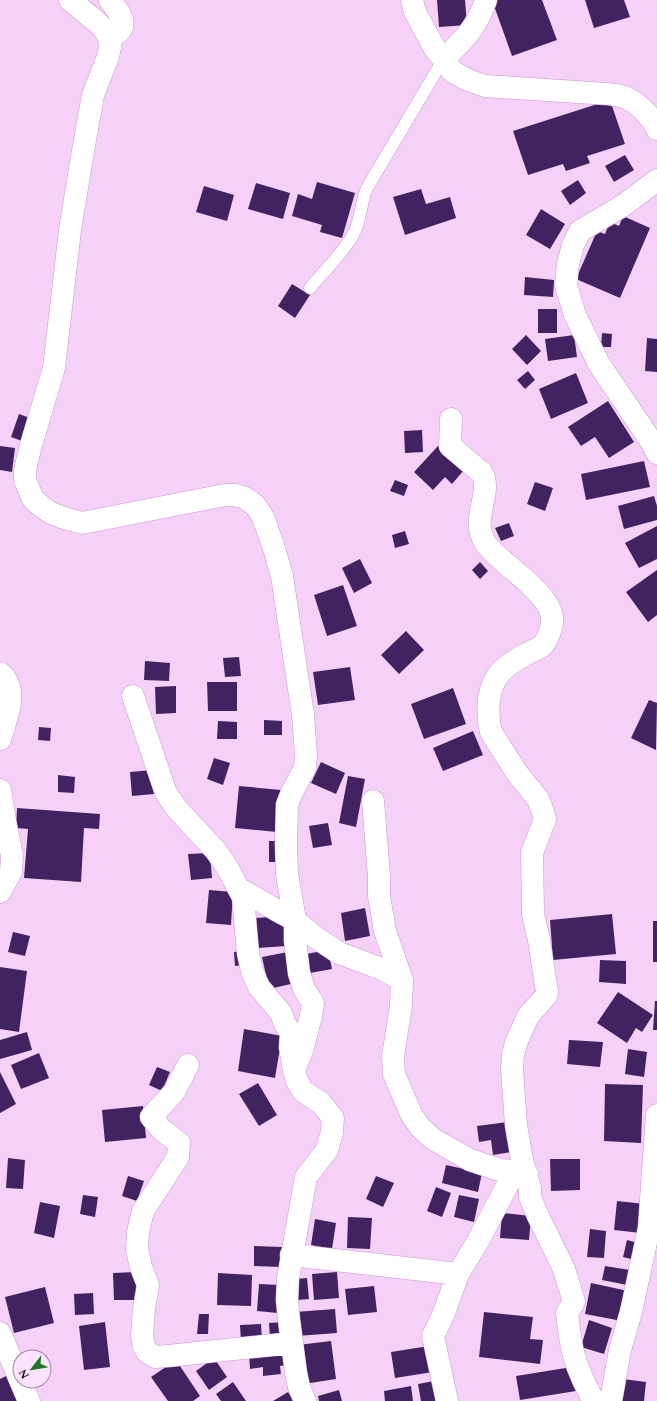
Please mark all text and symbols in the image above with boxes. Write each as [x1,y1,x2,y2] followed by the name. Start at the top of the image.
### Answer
[12,1349,52,1389] north arrow
[14,1366,33,1382] text: N

